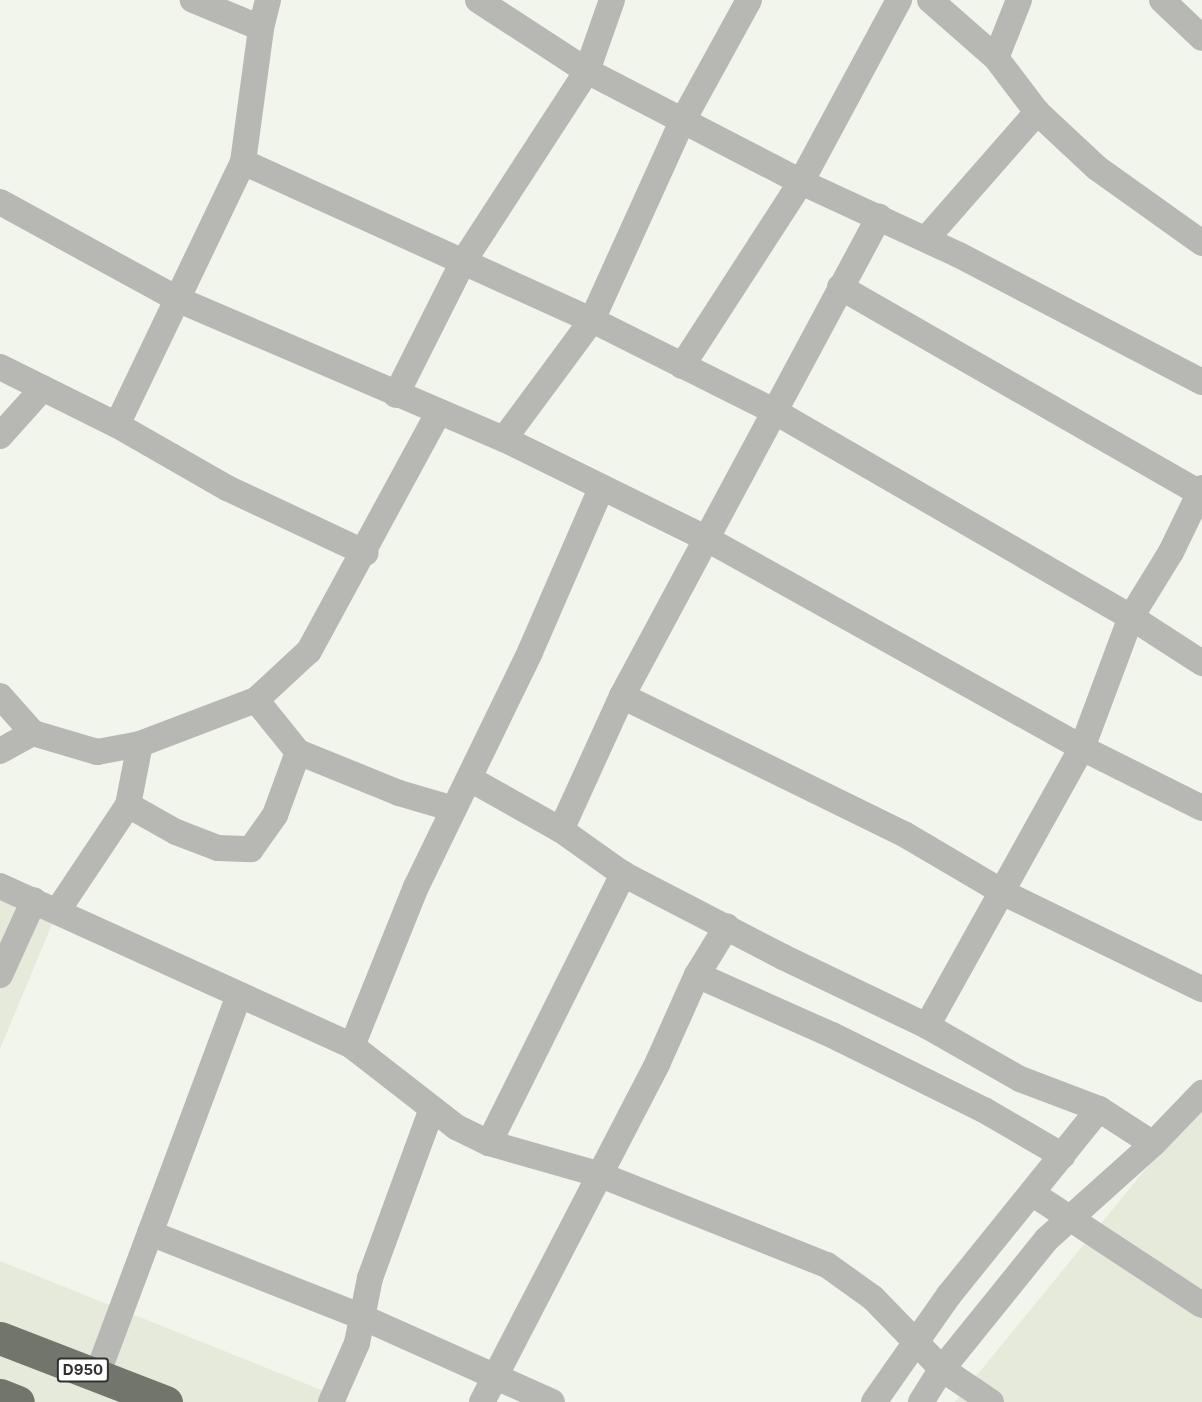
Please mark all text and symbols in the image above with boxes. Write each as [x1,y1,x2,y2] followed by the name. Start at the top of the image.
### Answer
[56,1358,110,1382] road number: D950

